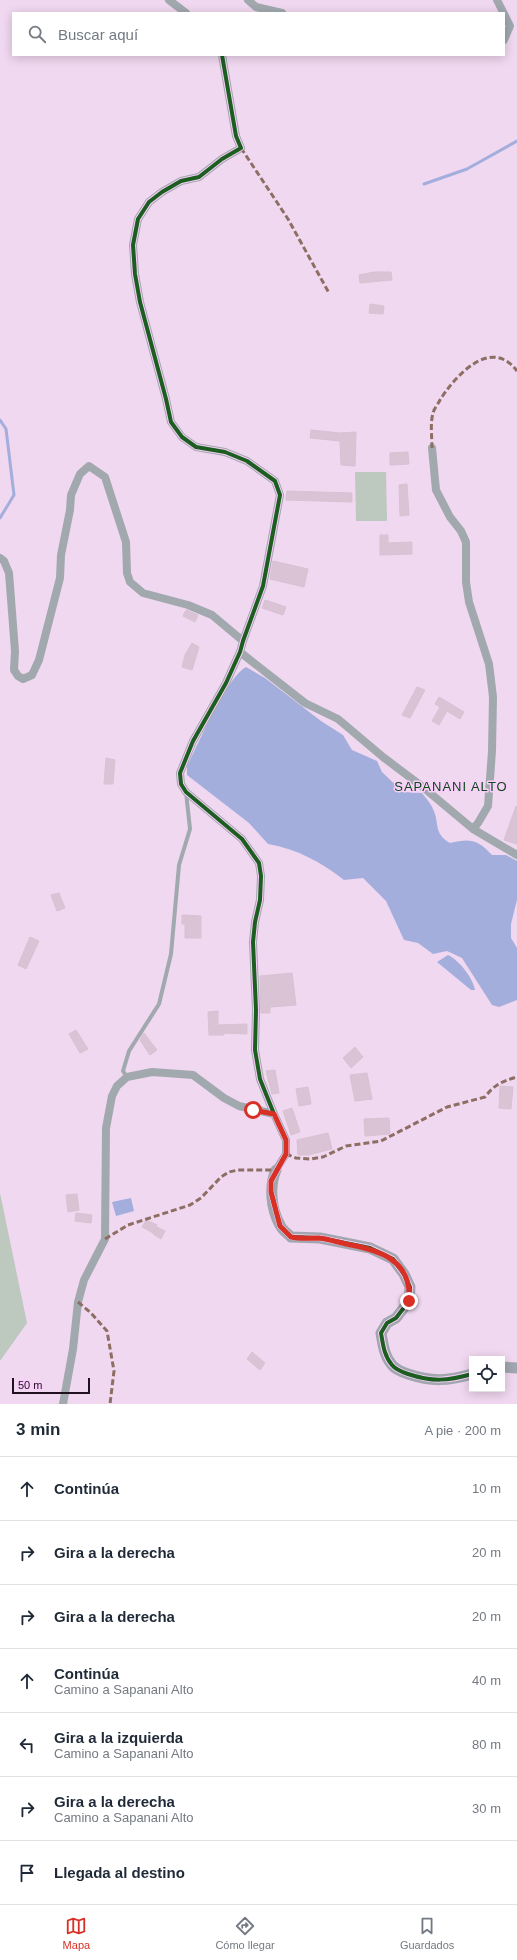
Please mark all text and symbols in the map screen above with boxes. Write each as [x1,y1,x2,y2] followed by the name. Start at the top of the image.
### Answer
[12,12,505,56] search box
[26,23,48,45] icon: search
[58,26,138,43] text: Buscar aquí
[394,779,508,794] district label: SAPANANI ALTO
[244,1101,262,1119] route start
[400,1292,418,1310] route end
[469,1356,505,1392] map controls
[469,1356,505,1392] button: locate
[12,1376,90,1395] scale bar
[18,1379,42,1391] text: 50 m
[16,1420,60,1439] text: 3 min
[424,1423,501,1438] text: A pie · 200 m
[16,1478,38,1500] icon: ahead
[54,1480,119,1497] text: Continúa
[472,1481,501,1496] text: 10 m
[16,1542,38,1564] icon: right
[54,1544,175,1561] text: Gira a la derecha
[472,1545,501,1560] text: 20 m
[16,1606,38,1628] icon: right
[54,1608,175,1625] text: Gira a la derecha
[472,1609,501,1624] text: 20 m
[54,1665,119,1682] text: Continúa
[16,1670,38,1692] icon: ahead
[472,1673,501,1688] text: 40 m
[54,1682,193,1697] text: Camino a Sapanani Alto
[54,1729,183,1746] text: Gira a la izquierda
[16,1734,38,1756] icon: left
[472,1737,501,1752] text: 80 m
[54,1746,193,1761] text: Camino a Sapanani Alto
[54,1793,175,1810] text: Gira a la derecha
[16,1798,38,1820] icon: right
[472,1801,501,1816] text: 30 m
[54,1810,193,1825] text: Camino a Sapanani Alto
[16,1862,38,1884] icon: arrive
[54,1864,185,1881] text: Llegada al destino
[63,1915,90,1951] tab: Mapa
[215,1915,275,1951] tab: Cómo llegar
[400,1915,454,1951] tab: Guardados

